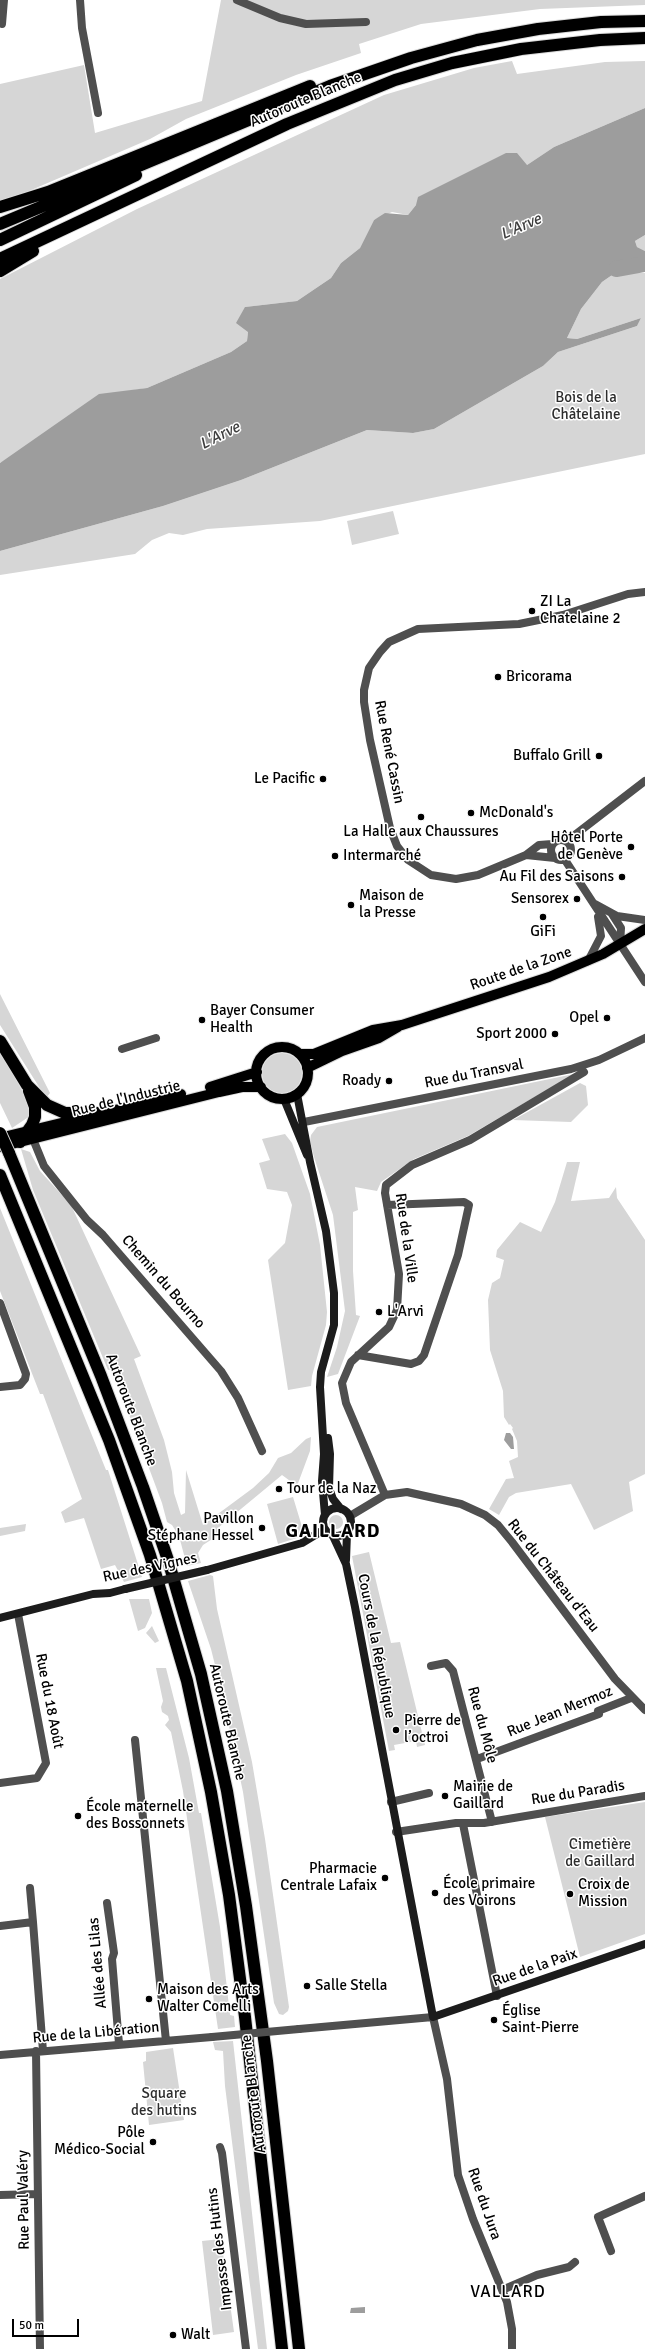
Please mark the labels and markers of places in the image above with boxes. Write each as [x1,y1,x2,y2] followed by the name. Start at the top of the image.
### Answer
[540,593,621,628] place label: ZI La Chatelaine 2
[527,606,537,616] marker: ZI La Chatelaine 2
[506,668,572,686] place label: Bricorama
[493,672,503,682] marker: Bricorama
[513,747,591,765] place label: Buffalo Grill
[594,751,604,761] marker: Buffalo Grill
[254,770,315,788] place label: Le Pacific
[318,774,328,784] marker: Le Pacific
[479,804,553,822] place label: McDonald's
[466,808,476,818] marker: McDonald's
[416,812,426,822] marker: La Halle aux Chaussures
[343,823,499,841] place label: La Halle aux Chaussures
[551,829,623,864] place label: Hôtel Porte de Genève
[626,842,636,852] marker: Hôtel Porte de Genève
[343,847,421,865] place label: Intermarché
[330,851,340,861] marker: Intermarché
[499,868,614,886] place label: Au Fil des Saisons
[617,872,627,882] marker: Au Fil des Saisons
[359,887,424,922] place label: Maison de la Presse
[511,890,569,908] place label: Sensorex
[572,894,582,904] marker: Sensorex
[346,900,356,910] marker: Maison de la Presse
[538,912,548,922] marker: GiFi
[530,923,556,941] place label: GiFi
[210,1002,314,1037] place label: Bayer Consumer Health
[569,1009,599,1027] place label: Opel
[602,1013,612,1023] marker: Opel
[197,1015,207,1025] marker: Bayer Consumer Health
[476,1025,547,1043] place label: Sport 2000
[550,1029,560,1039] marker: Sport 2000
[342,1072,381,1090] place label: Roady
[384,1076,394,1086] marker: Roady
[387,1303,424,1321] place label: L'Arvi
[374,1307,384,1317] marker: L'Arvi
[287,1480,377,1498] place label: Tour de la Naz
[274,1484,284,1494] marker: Tour de la Naz
[148,1510,254,1545] place label: Pavillon Stéphane Hessel
[257,1523,267,1533] marker: Pavillon Stéphane Hessel
[404,1712,461,1747] place label: Pierre de l’octroi
[391,1725,401,1735] marker: Pierre de l’octroi
[453,1778,513,1813] place label: Mairie de Gaillard
[440,1791,450,1801] marker: Mairie de Gaillard
[86,1798,193,1833] place label: École maternelle des Bossonnets
[73,1811,83,1821] marker: École maternelle des Bossonnets
[280,1860,377,1895] place label: Pharmacie Centrale Lafaix
[380,1873,390,1883] marker: Pharmacie Centrale Lafaix
[443,1875,535,1910] place label: École primaire des Voirons
[578,1876,630,1911] place label: Croix de Mission
[430,1888,440,1898] marker: École primaire des Voirons
[565,1889,575,1899] marker: Croix de Mission
[315,1977,387,1995] place label: Salle Stella
[157,1981,259,2016] place label: Maison des Arts Walter Comelli
[302,1981,312,1991] marker: Salle Stella
[144,1994,154,2004] marker: Maison des Arts Walter Comelli
[502,2002,579,2037] place label: Église Saint-Pierre
[489,2015,499,2025] marker: Église Saint-Pierre
[54,2124,145,2159] place label: Pôle Médico-Social
[148,2137,158,2147] marker: Pôle Médico-Social
[181,2326,210,2344] place label: Walt
[168,2330,178,2340] marker: Walt

